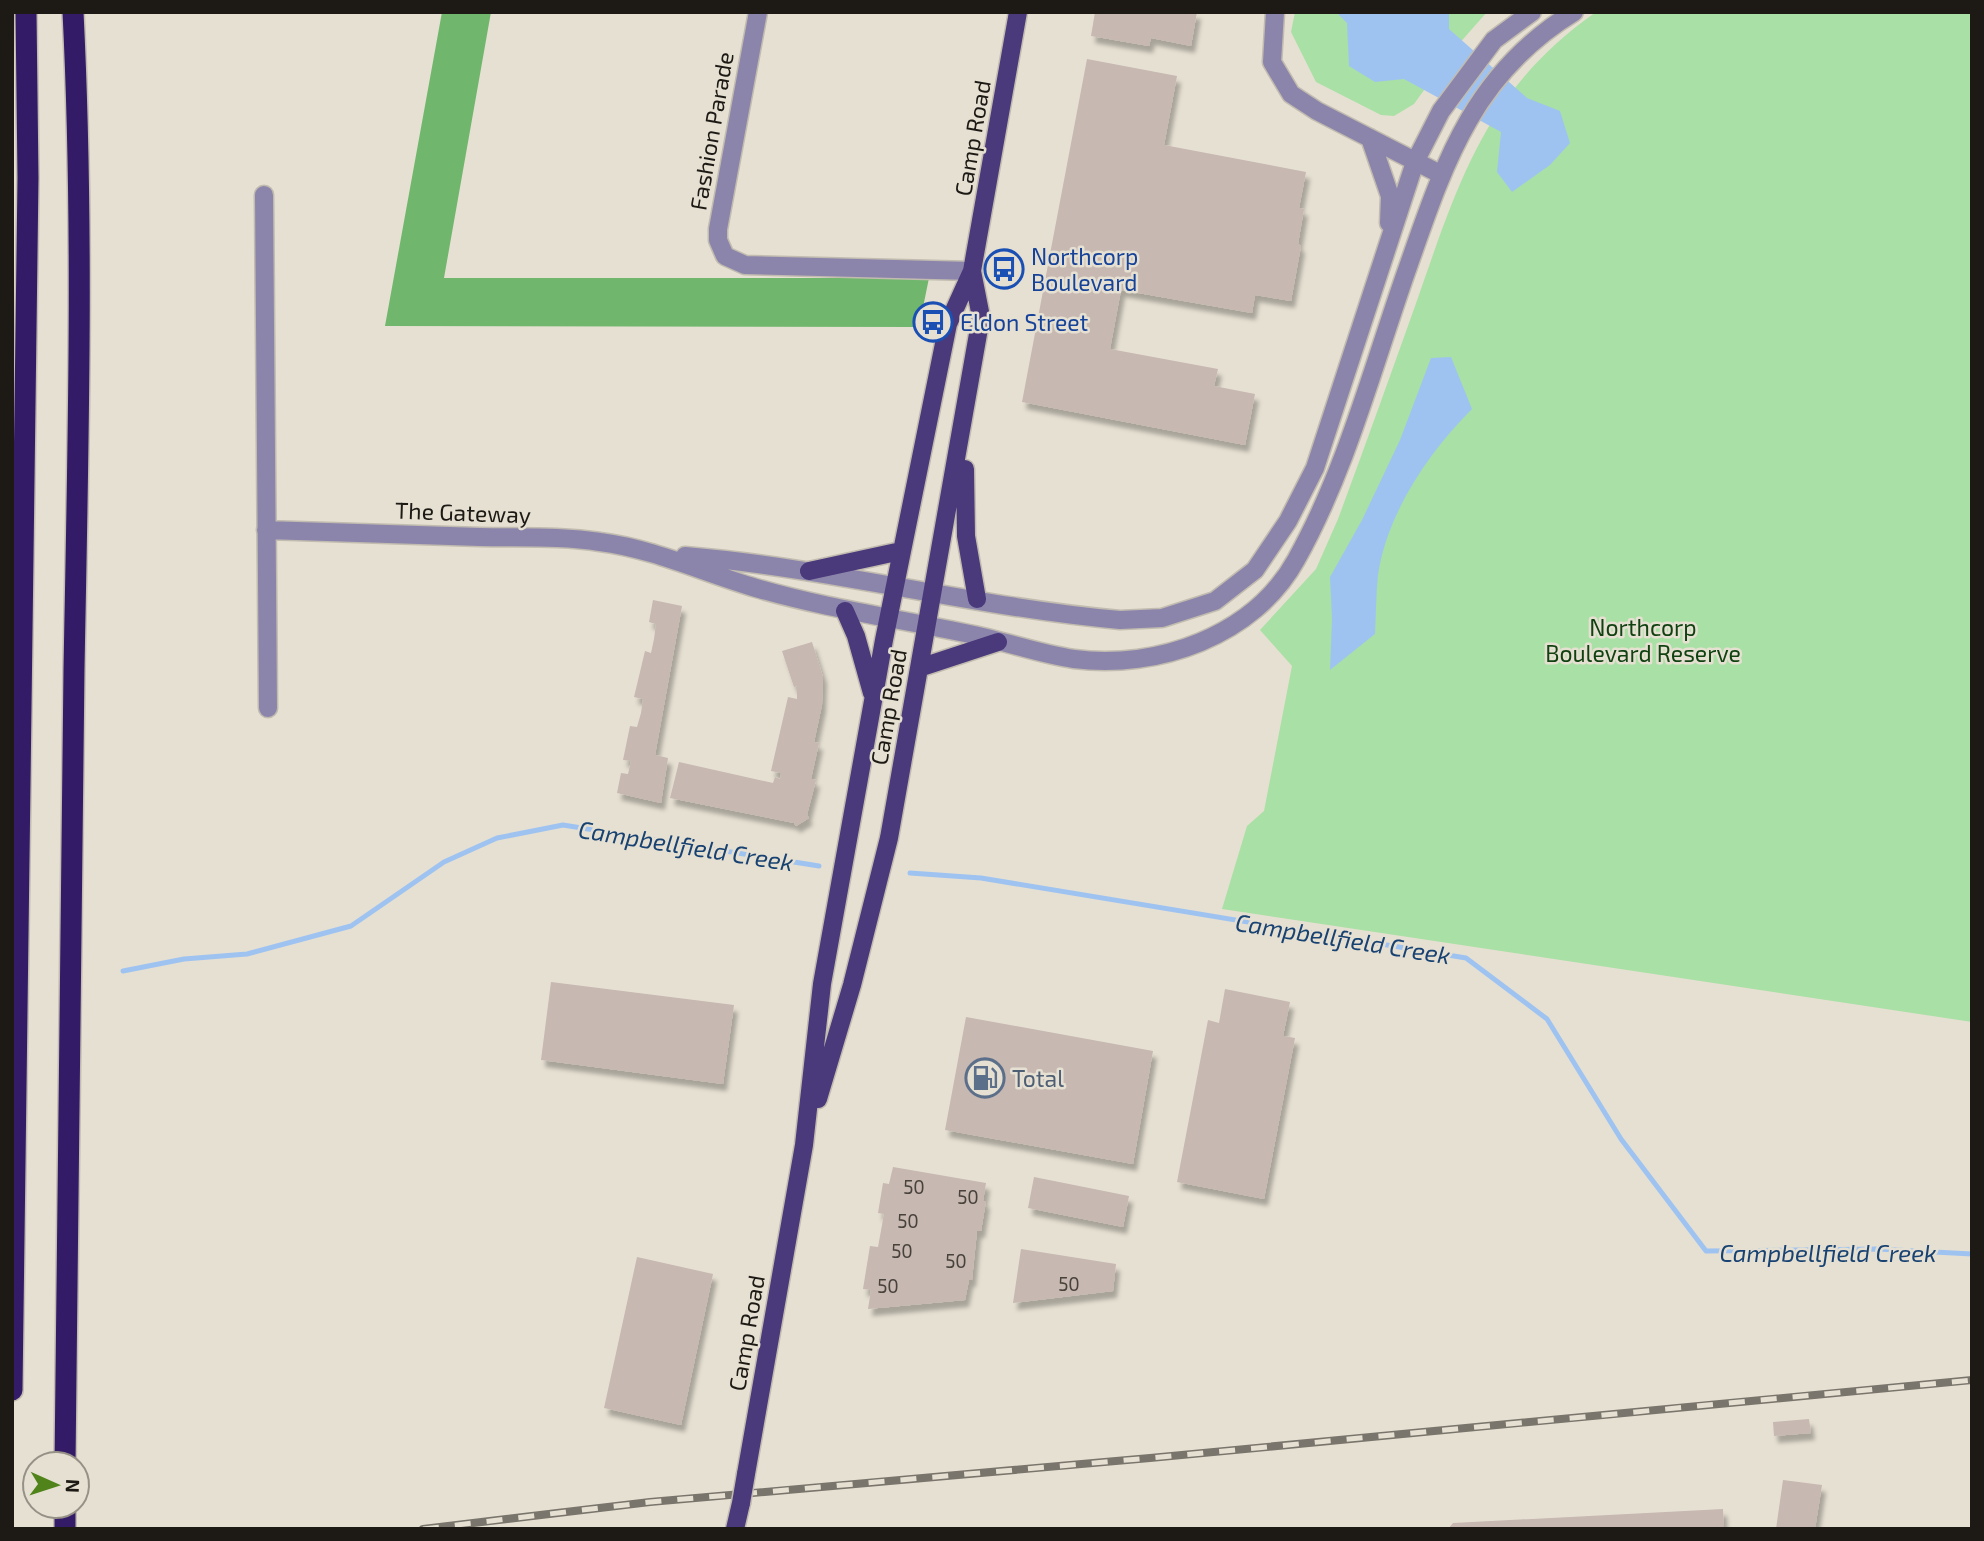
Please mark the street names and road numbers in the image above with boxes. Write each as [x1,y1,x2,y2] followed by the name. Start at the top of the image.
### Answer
[683,50,739,212] street label: Fashion Parade
[948,78,996,198] street label: Camp Road
[395,496,531,528] street label: The Gateway
[864,647,912,767] street label: Camp Road
[722,1273,770,1393] street label: Camp Road

